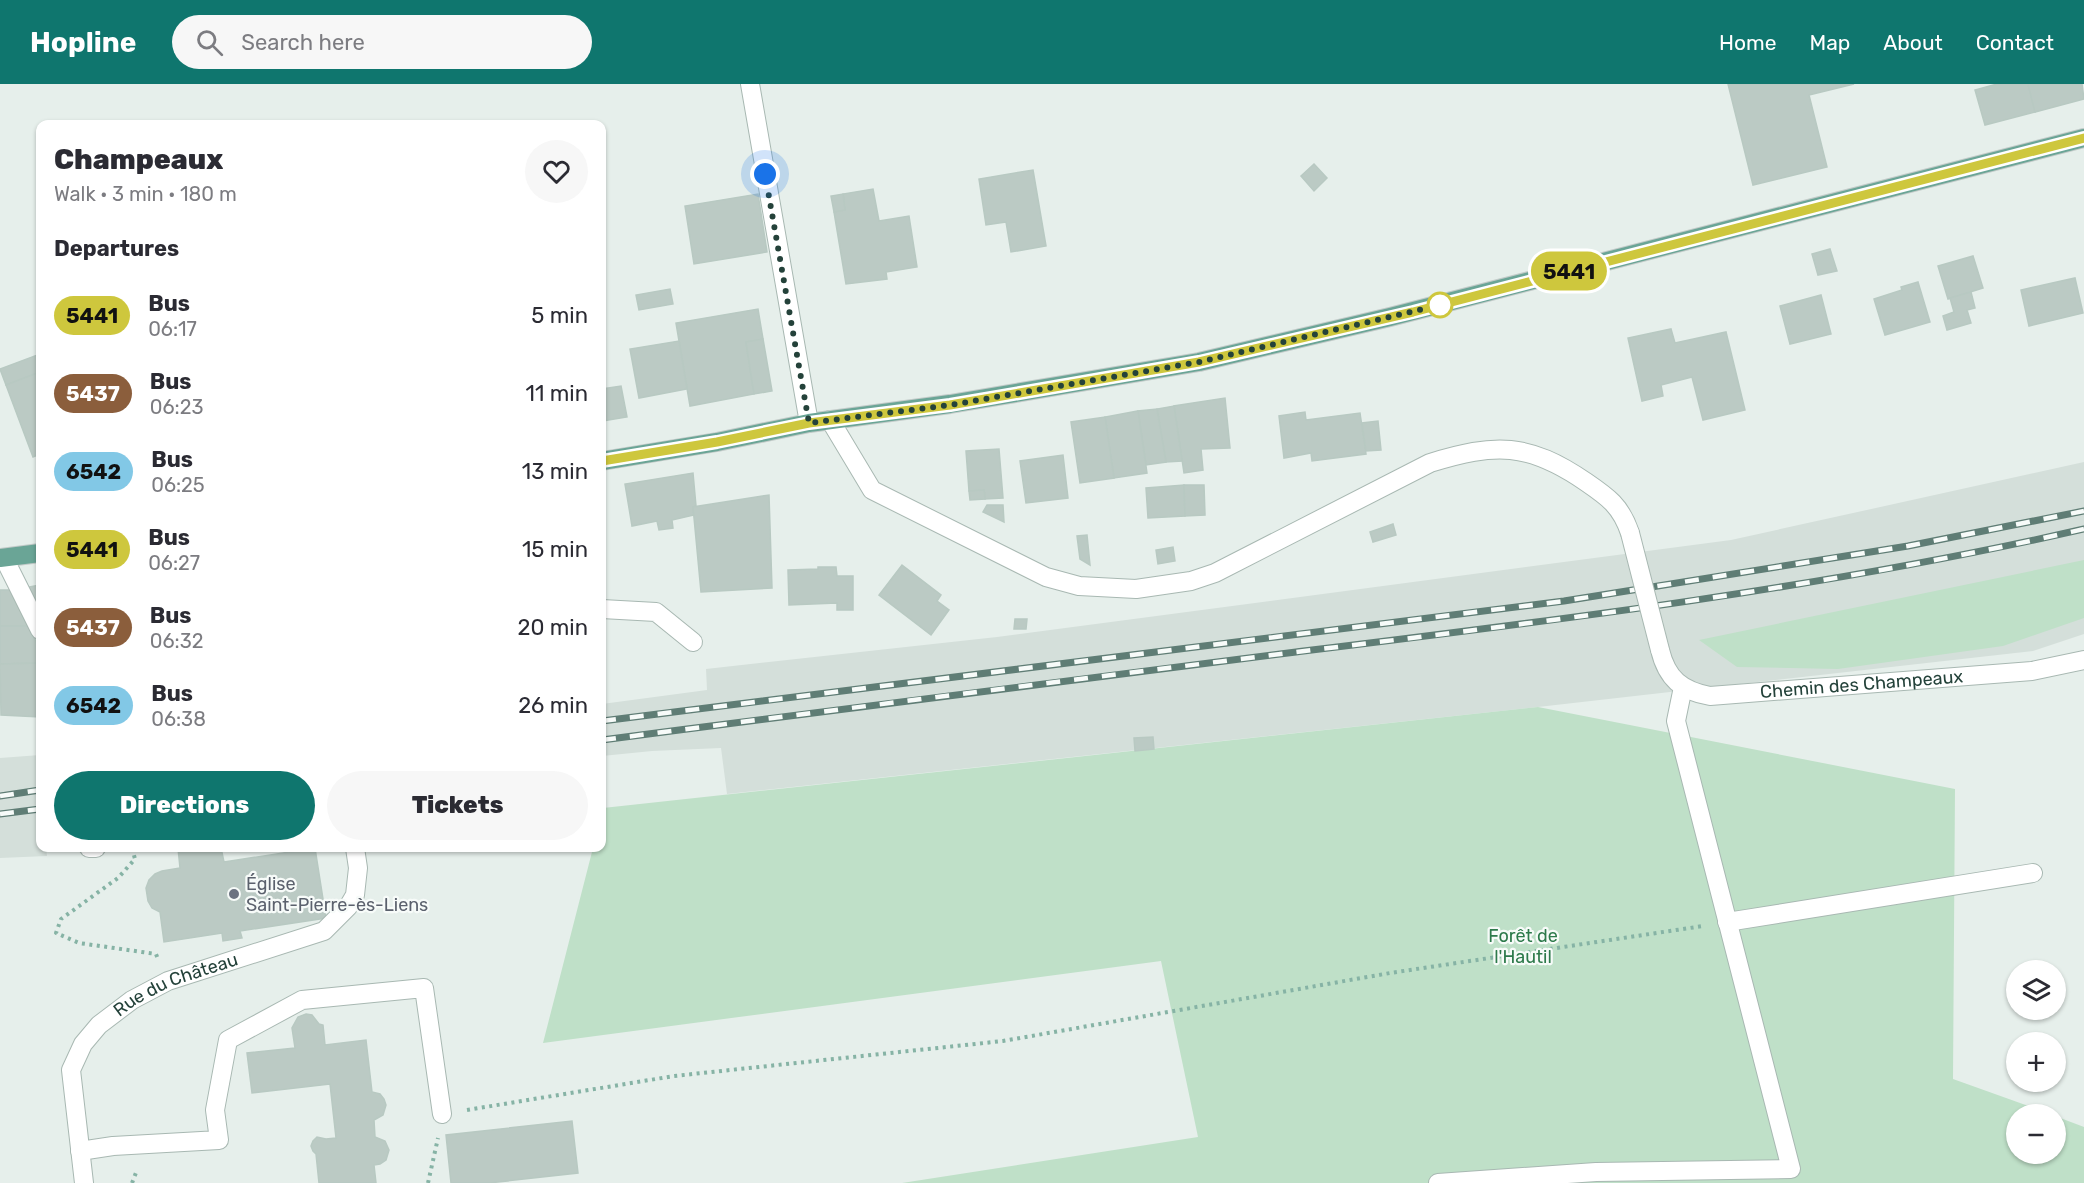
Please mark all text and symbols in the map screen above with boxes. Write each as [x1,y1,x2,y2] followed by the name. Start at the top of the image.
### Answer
[172,15,592,69] search box
[30,26,136,59] text: Hopline
[193,26,226,59] icon: search
[241,29,365,56] text: Search here
[1719,30,1776,55] text: Home
[1809,30,1850,55] text: Map
[1883,30,1943,55] text: About
[1976,30,2054,55] text: Contact
[525,140,588,203] button: heart
[54,143,223,176] text: Champeaux
[750,159,780,189] your location
[54,182,237,206] text: Walk · 3 min · 180 m
[54,235,179,262] text: Departures
[1527,252,1611,291] line badge: 5441
[1543,259,1595,284] text: 5441
[148,290,190,317] text: Bus
[1427,292,1453,318] unlabelled marker
[531,302,588,329] text: 5 min
[66,303,118,328] text: 5441
[148,317,197,341] text: 06:17
[150,368,192,395] text: Bus
[526,380,588,407] text: 11 min
[66,381,120,406] text: 5437
[150,395,203,419] text: 06:23
[151,446,193,473] text: Bus
[522,458,588,485] text: 13 min
[66,459,121,484] text: 6542
[151,473,205,497] text: 06:25
[148,524,190,551] text: Bus
[522,536,588,563] text: 15 min
[66,537,118,562] text: 5441
[148,551,200,575] text: 06:27
[150,602,192,629] text: Bus
[518,614,588,641] text: 20 min
[66,615,120,640] text: 5437
[150,629,203,653] text: 06:32
[1759,665,1964,703] street label: Chemin des Champeaux
[151,680,193,707] text: Bus
[518,692,588,719] text: 26 min
[66,693,121,718] text: 6542
[151,707,206,731] text: 06:38
[54,771,315,840] button: Directions
[327,771,588,840] button: Tickets
[246,873,428,916] place label: Église Saint-Pierre-ès-Liens
[227,887,241,901] marker: Église Saint-Pierre-ès-Liens
[1488,925,1558,968] park label: Forêt de l'Hautil
[109,948,241,1021] street label: Rue du Château
[2006,960,2066,1164] map controls
[2006,960,2066,1020] button: layers
[2006,1032,2066,1092] button: +
[2006,1104,2066,1164] button: −

